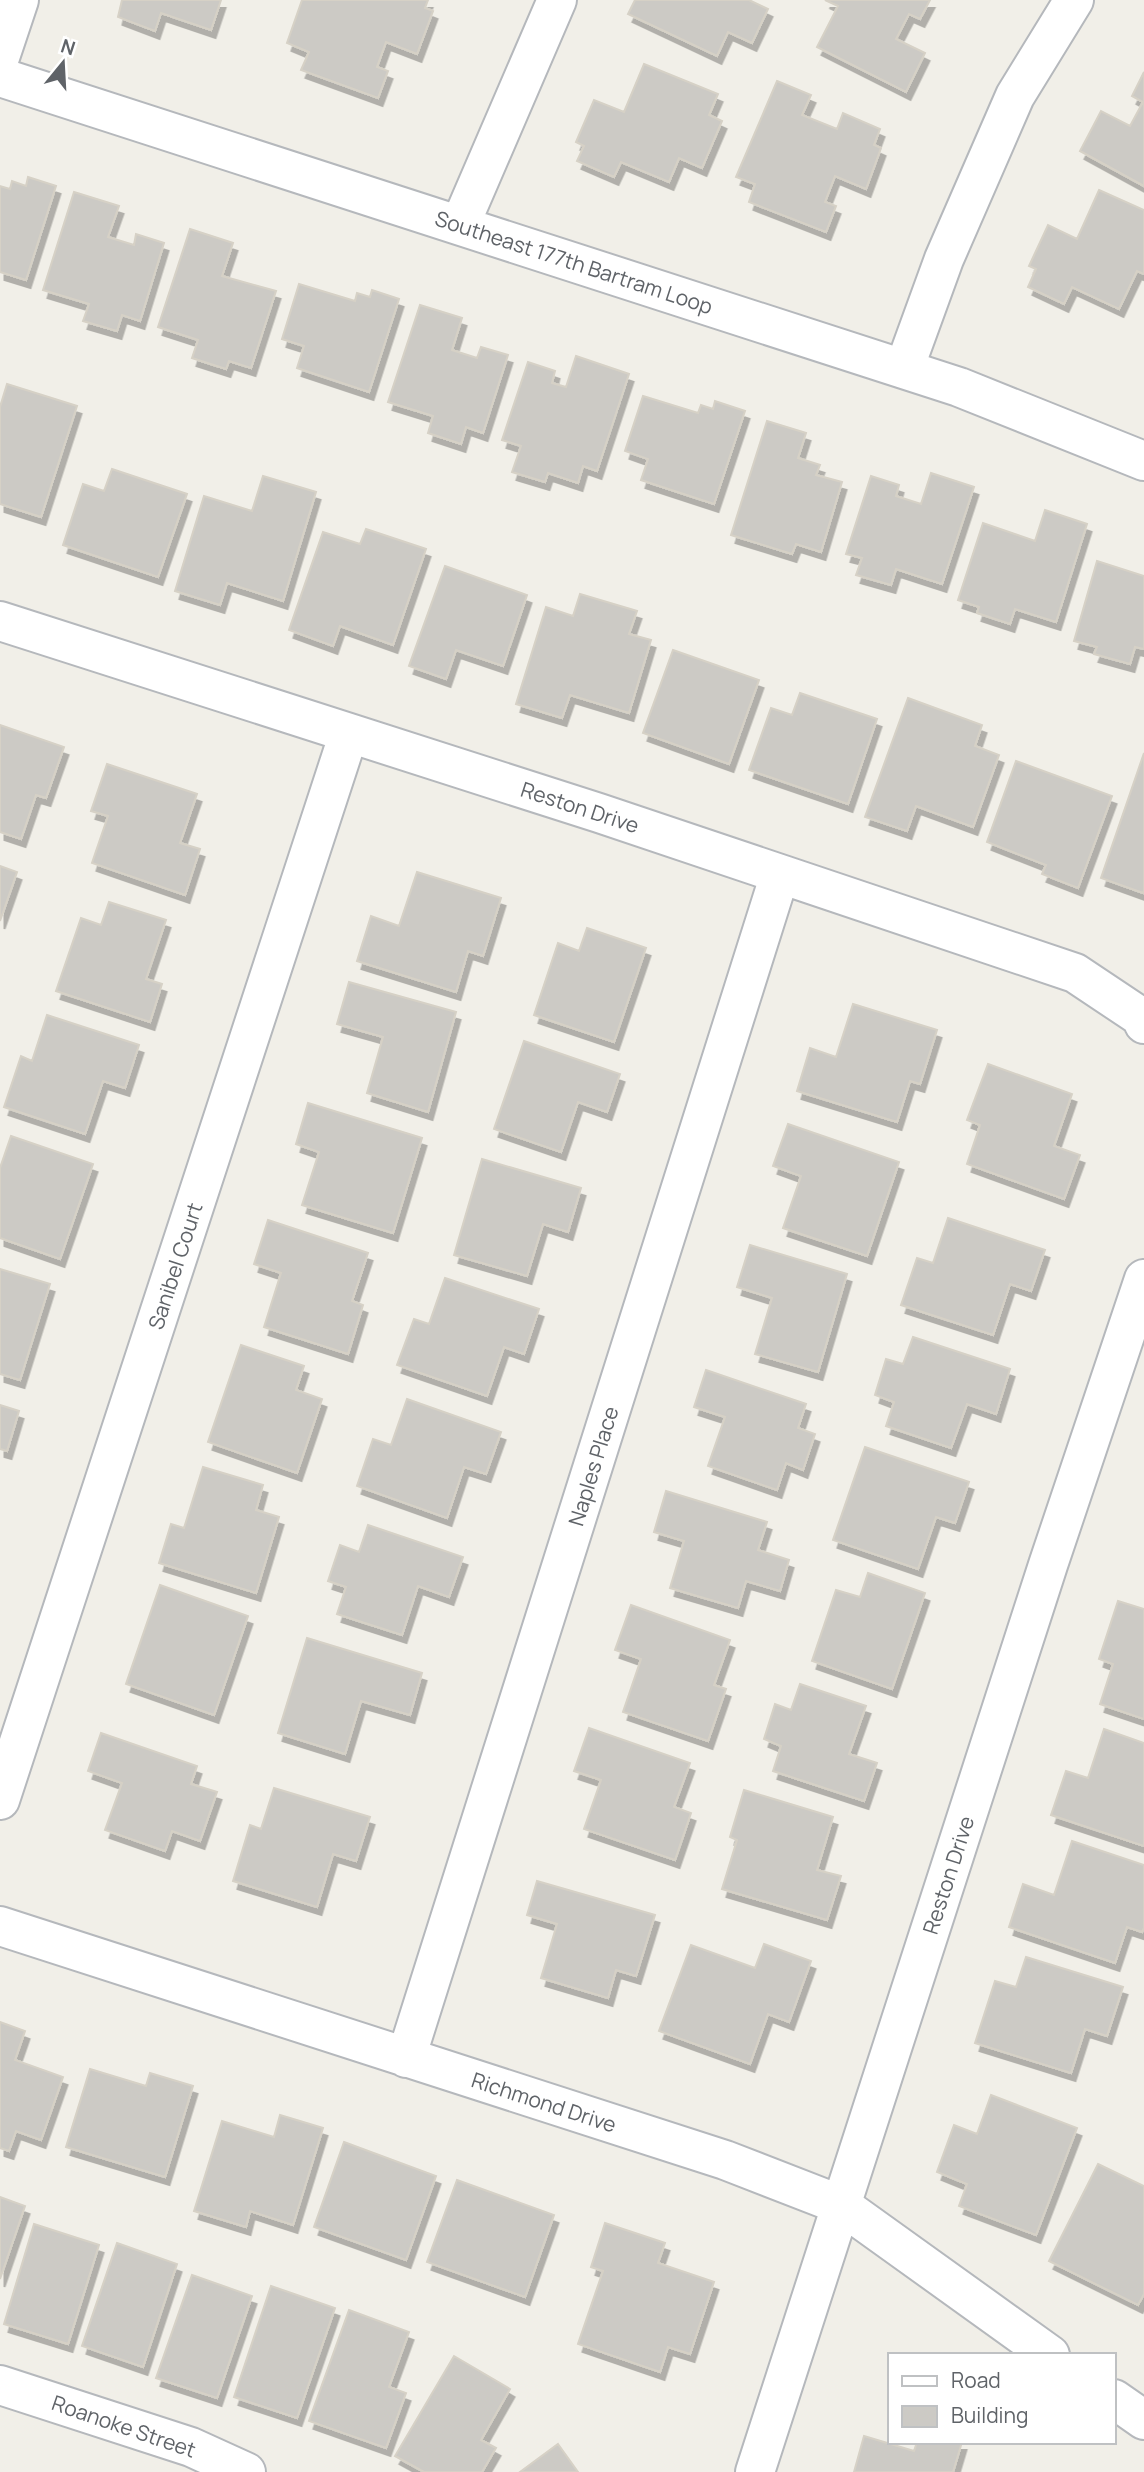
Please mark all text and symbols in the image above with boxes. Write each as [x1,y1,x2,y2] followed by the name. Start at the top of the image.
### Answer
[28,28,98,98] north arrow
[58,32,79,61] text: N
[432,204,716,320] street label: Southeast 177th Bartram Loop
[517,775,643,839] street label: Reston Drive
[141,1199,209,1333] street label: Sanibel Court
[562,1403,624,1529] street label: Naples Place
[916,1812,980,1938] street label: Reston Drive
[468,2065,620,2139] street label: Richmond Drive
[888,2353,1116,2444] legend
[951,2366,1001,2394] text: Road
[48,2388,200,2464] street label: Roanoke Street
[951,2401,1028,2429] text: Building

